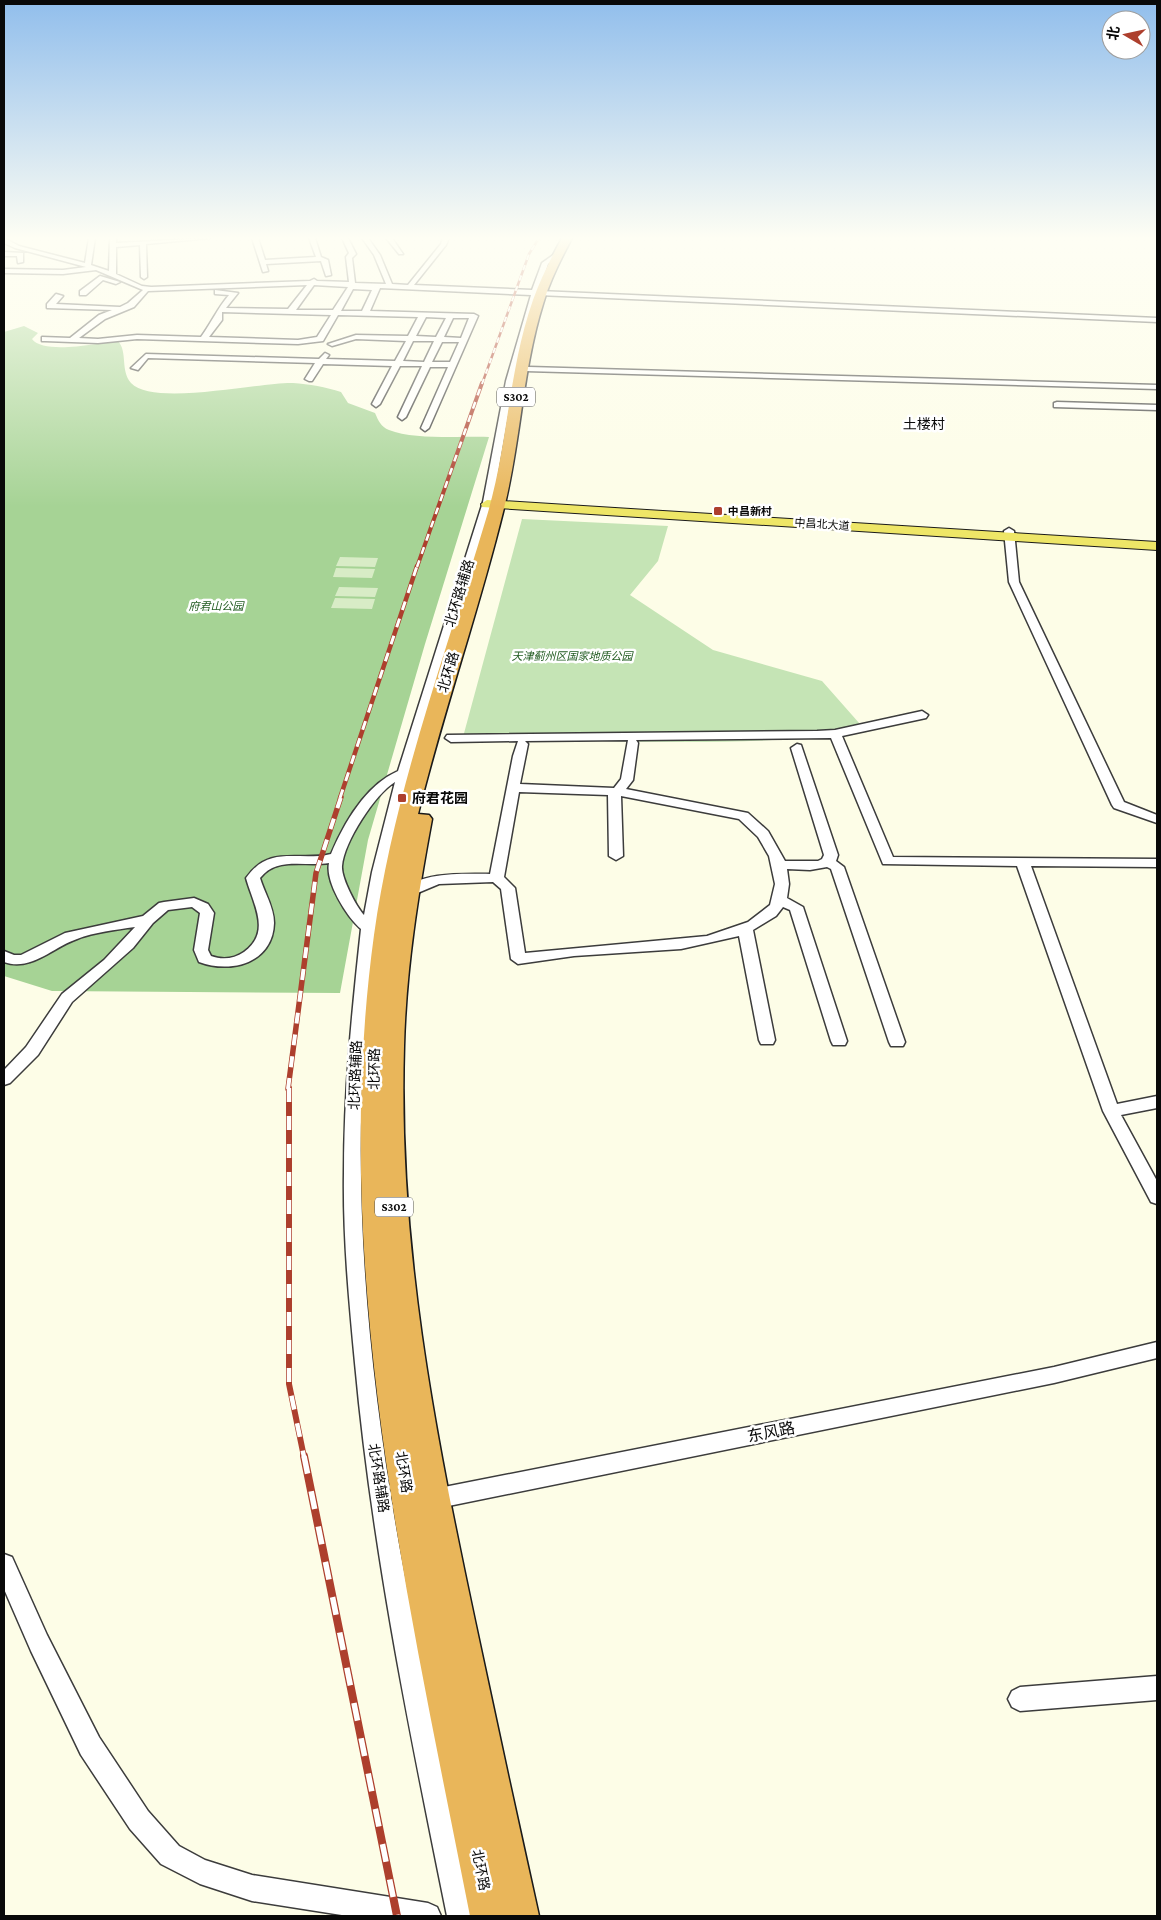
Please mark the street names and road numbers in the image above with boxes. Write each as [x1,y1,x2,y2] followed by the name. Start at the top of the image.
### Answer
[497,388,535,407] road number: S302
[794,516,850,532] street label: 中昌北大道
[441,557,477,629] street label: 北环路辅路
[434,650,462,694] street label: 北环路
[346,1040,364,1110] street label: 北环路辅路
[366,1048,382,1090] street label: 北环路
[375,1198,413,1216] road number: S302
[746,1419,796,1445] street label: 东风路
[366,1442,392,1514] street label: 北环路辅路
[393,1450,415,1494] street label: 北环路
[469,1848,493,1892] street label: 北环路

